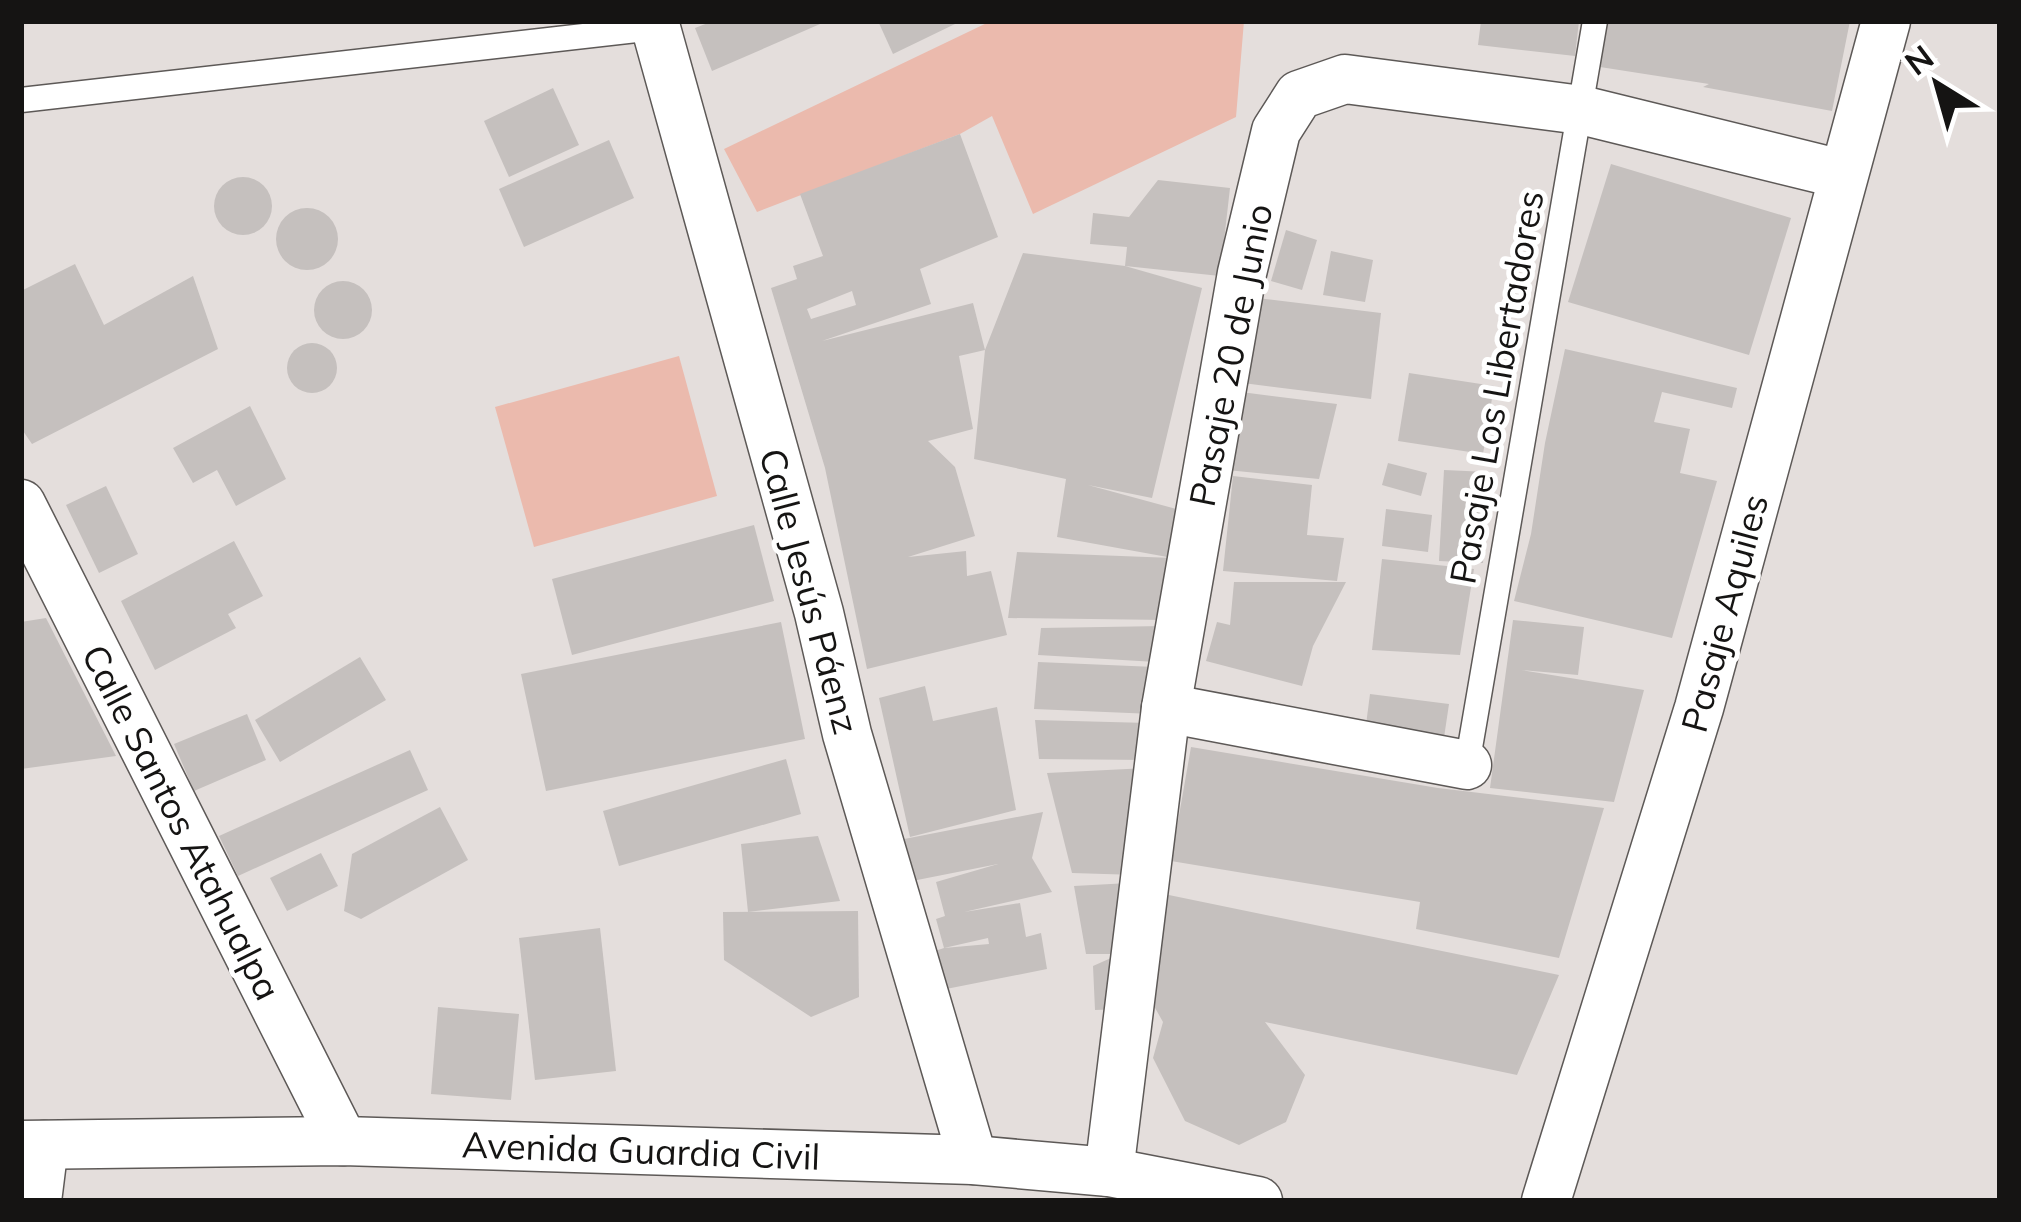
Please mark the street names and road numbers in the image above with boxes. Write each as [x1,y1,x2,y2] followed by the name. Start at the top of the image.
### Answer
[1439,187,1553,587] street label: Pasaje Los Libertadores
[1179,200,1281,510] street label: Pasaje 20 de Junio
[750,443,870,739] street label: Calle Jesús Páenz
[1671,489,1777,737] street label: Pasaje Aquiles
[73,637,291,1007] street label: Calle Santos Atahualpa
[461,1121,821,1179] street label: Avenida Guardia Civil

